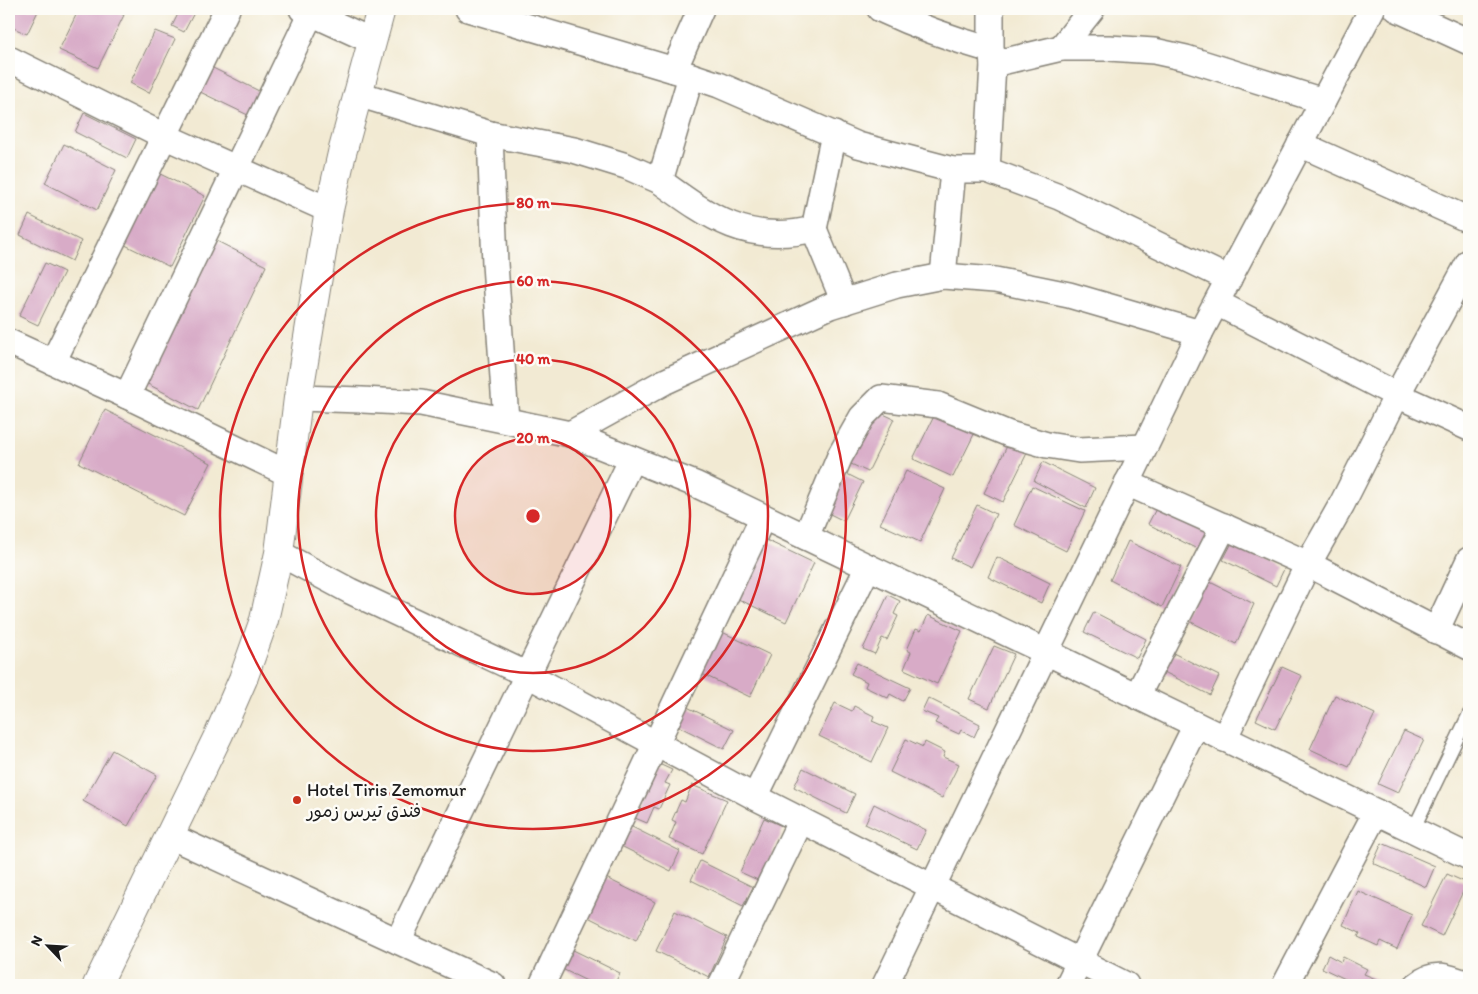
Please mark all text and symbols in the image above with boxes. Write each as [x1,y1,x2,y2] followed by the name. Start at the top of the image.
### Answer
[516,194,550,212] text: 80 m
[516,272,550,290] text: 60 m
[516,350,551,368] text: 40 m
[516,429,550,447] text: 20 m
[524,507,542,525] centre of rings
[305,779,467,822] place label: Hotel Tiris Zemomur فندق تيرس زمور
[291,794,303,806] marker: Hotel Tiris Zemomur فندق تيرس زمور
[22,922,72,972] north arrow
[27,933,46,949] text: N

